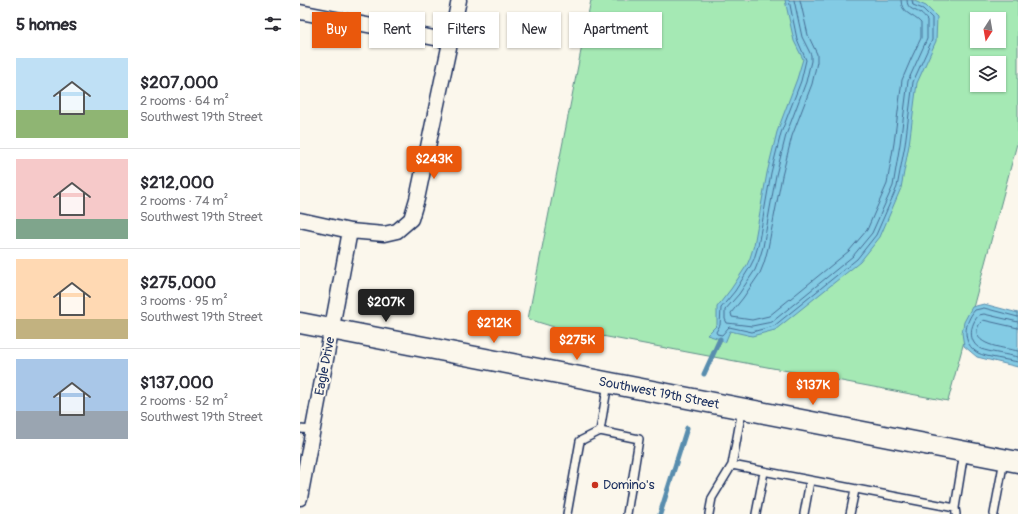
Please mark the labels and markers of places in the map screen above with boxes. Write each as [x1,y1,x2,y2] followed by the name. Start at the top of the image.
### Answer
[406,146,462,180] pin: $243K
[358,289,414,323] pin: $207K
[466,310,522,344] pin: $212K
[549,327,605,361] pin: $275K
[785,372,841,406] pin: $137K
[603,477,655,493] place label: Domino's
[590,480,600,490] marker: Domino's

